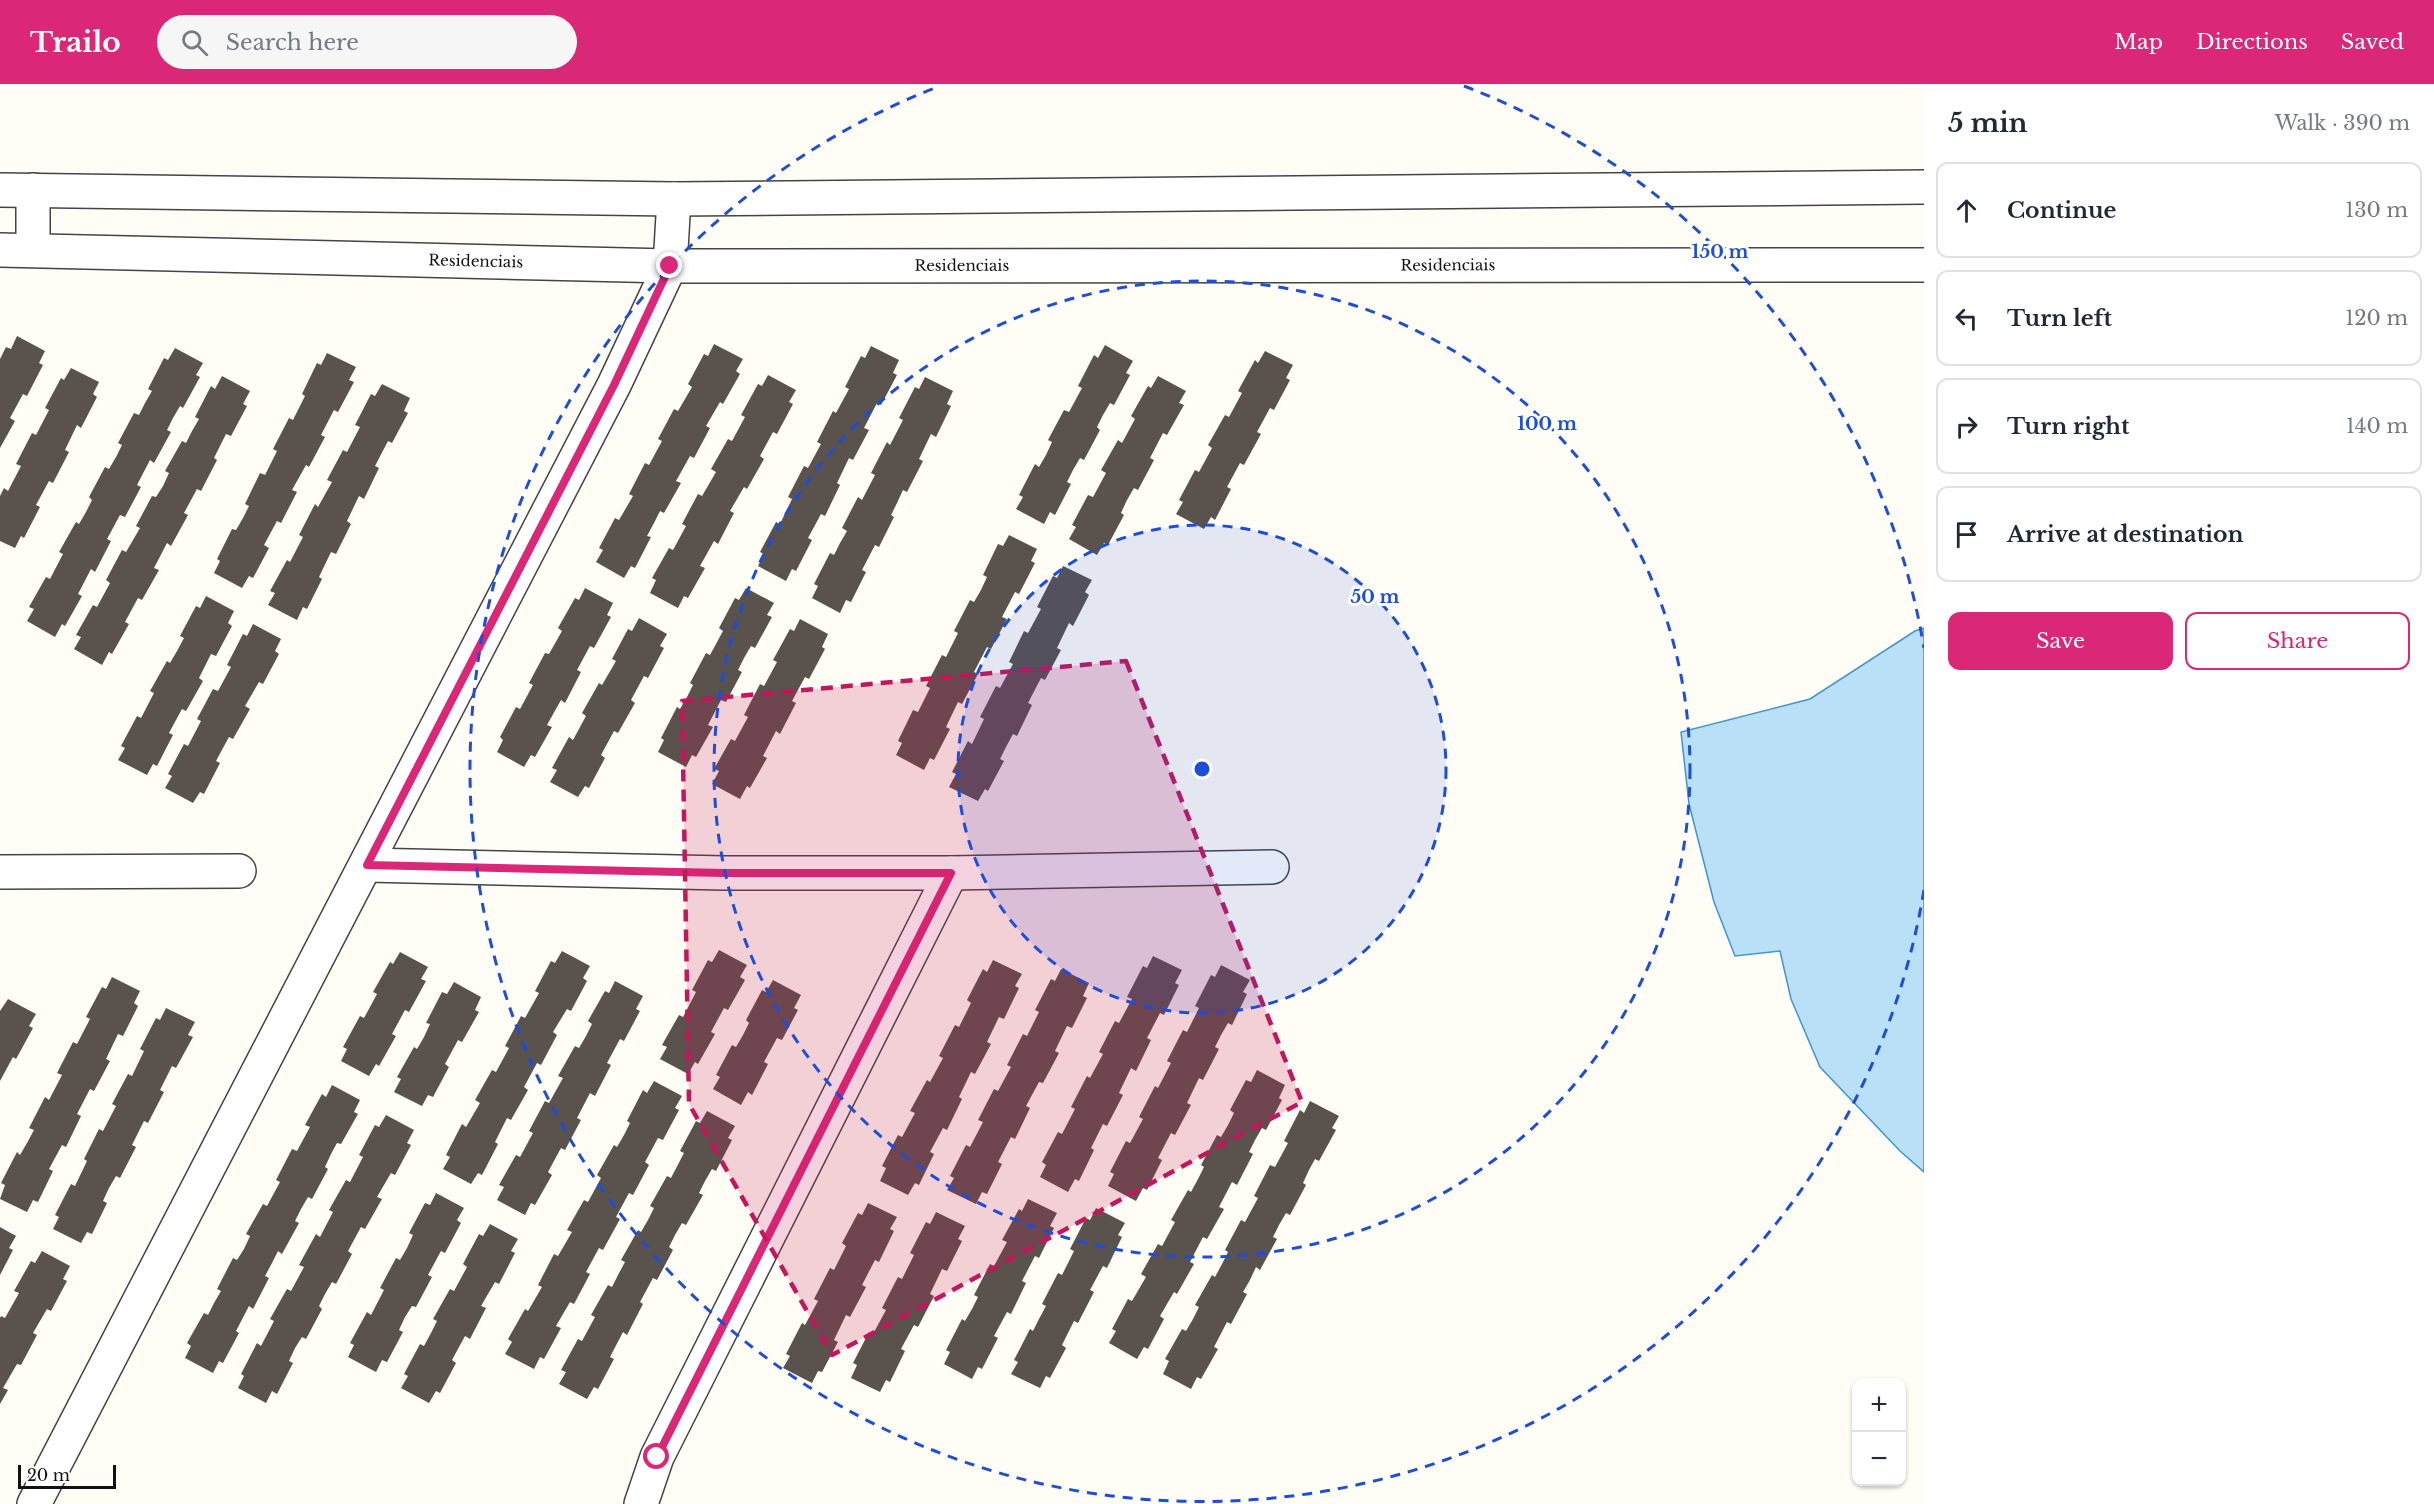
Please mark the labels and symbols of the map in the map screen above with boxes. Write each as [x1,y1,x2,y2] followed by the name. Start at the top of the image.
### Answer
[1692,241,1749,263] text: 150 m
[428,250,524,271] street label: Residenciais
[656,252,682,278] route end
[1400,255,1495,274] street label: Residenciais
[914,256,1009,275] street label: Residenciais
[1517,413,1577,435] text: 100 m
[1351,586,1400,608] text: 50 m
[1192,759,1212,779] centre of rings
[643,1443,669,1469] route start
[18,1462,116,1490] scale bar

